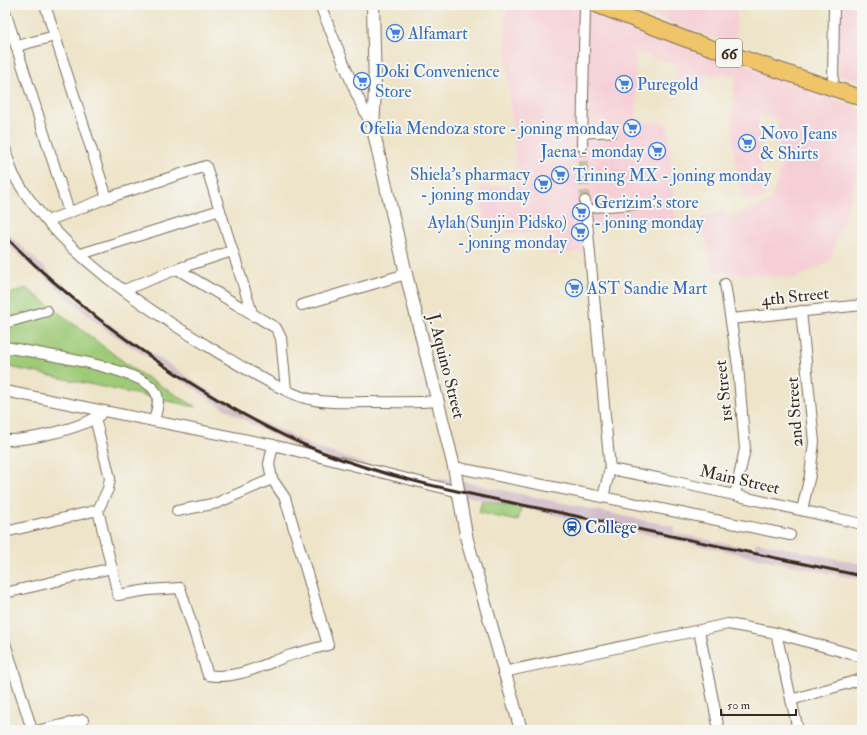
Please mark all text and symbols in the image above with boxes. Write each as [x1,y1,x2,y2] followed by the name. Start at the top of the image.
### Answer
[385,23,405,43] supermarket icon: Alfamart
[407,23,468,44] place label: Alfamart
[716,39,742,67] road number: 66
[375,61,500,102] place label: Doki Convenience Store
[352,71,372,91] supermarket icon: Doki Convenience Store
[614,74,634,94] supermarket icon: Puregold
[637,74,699,95] place label: Puregold
[360,118,620,140] place label: Ofelia Mendoza store - joning monday
[622,118,642,138] supermarket icon: Ofelia Mendoza store - joning monday
[760,123,837,164] place label: Novo Jeans & Shirts
[737,133,757,153] supermarket icon: Novo Jeans & Shirts
[540,141,645,163] place label: Jaena - monday
[647,141,667,161] supermarket icon: Jaena - monday
[410,164,531,206] place label: Shiela's pharmacy - joning monday
[550,165,570,185] supermarket icon: Trining MX - joning monday
[573,165,772,187] place label: Trining MX - joning monday
[533,174,553,194] supermarket icon: Shiela's pharmacy - joning monday
[594,192,704,234] place label: Gerizim's store - joning monday
[571,202,591,222] supermarket icon: Gerizim's store - joning monday
[426,212,568,254] place label: Aylah(Sunjin Pidsko) - joning monday
[570,222,590,242] supermarket icon: Aylah(Sunjin Pidsko) - joning monday
[564,278,584,298] supermarket icon: AST Sandie Mart
[586,278,708,299] place label: AST Sandie Mart
[760,282,831,311] street label: 4th Street
[422,310,470,422] street label: J. Aquino Street
[710,359,737,423] street label: 1st Street
[782,376,807,448] street label: 2nd Street
[698,460,782,499] street label: Main Street
[562,517,582,537] station icon: College
[585,517,637,538] place label: College
[721,691,796,717] scale bar
[727,698,751,713] text: 50 m

